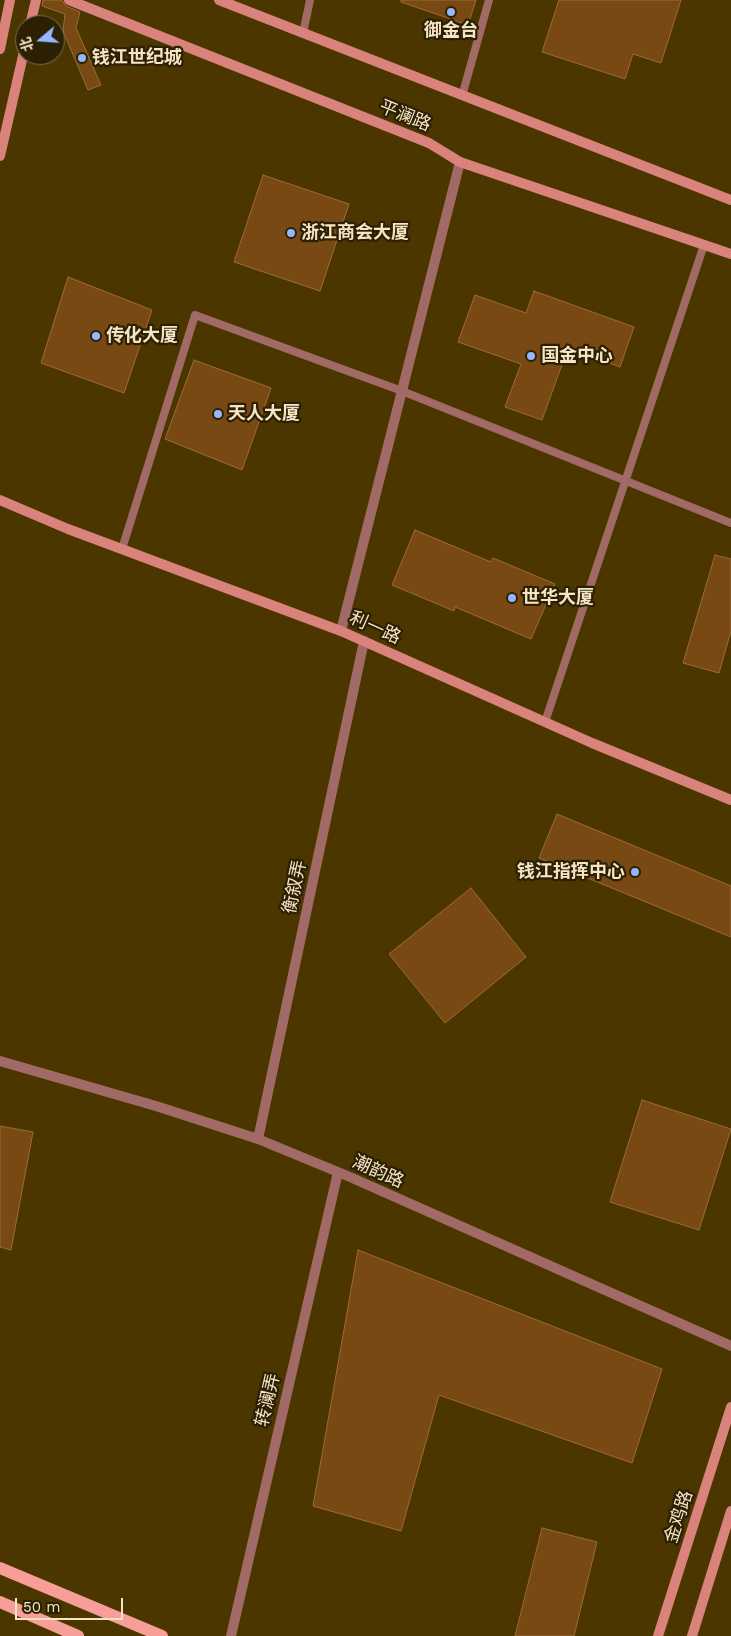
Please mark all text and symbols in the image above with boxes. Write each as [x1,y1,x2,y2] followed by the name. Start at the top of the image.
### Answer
[445,6,457,18] marker: 御金台
[15,15,65,65] north arrow
[424,20,478,42] place label: 御金台
[17,35,36,53] text: 北
[92,47,182,69] place label: 钱江世纪城
[76,52,88,64] marker: 钱江世纪城
[376,96,434,136] street label: 平澜路
[301,222,409,244] place label: 浙江商会大厦
[285,227,297,239] marker: 浙江商会大厦
[106,325,178,347] place label: 传化大厦
[90,330,102,342] marker: 传化大厦
[541,345,613,367] place label: 国金中心
[525,350,537,362] marker: 国金中心
[228,403,300,425] place label: 天人大厦
[212,408,224,420] marker: 天人大厦
[522,587,594,609] place label: 世华大厦
[506,592,518,604] marker: 世华大厦
[346,607,404,649] street label: 利一路
[279,858,311,916] street label: 衡叙弄
[517,861,625,883] place label: 钱江指挥中心
[629,866,641,878] marker: 钱江指挥中心
[349,1151,407,1193] street label: 潮韵路
[251,1371,285,1429] street label: 转澜弄
[660,1488,698,1546] street label: 金鸡路
[18,1588,125,1620] scale bar
[23,1598,60,1616] text: 50 m

